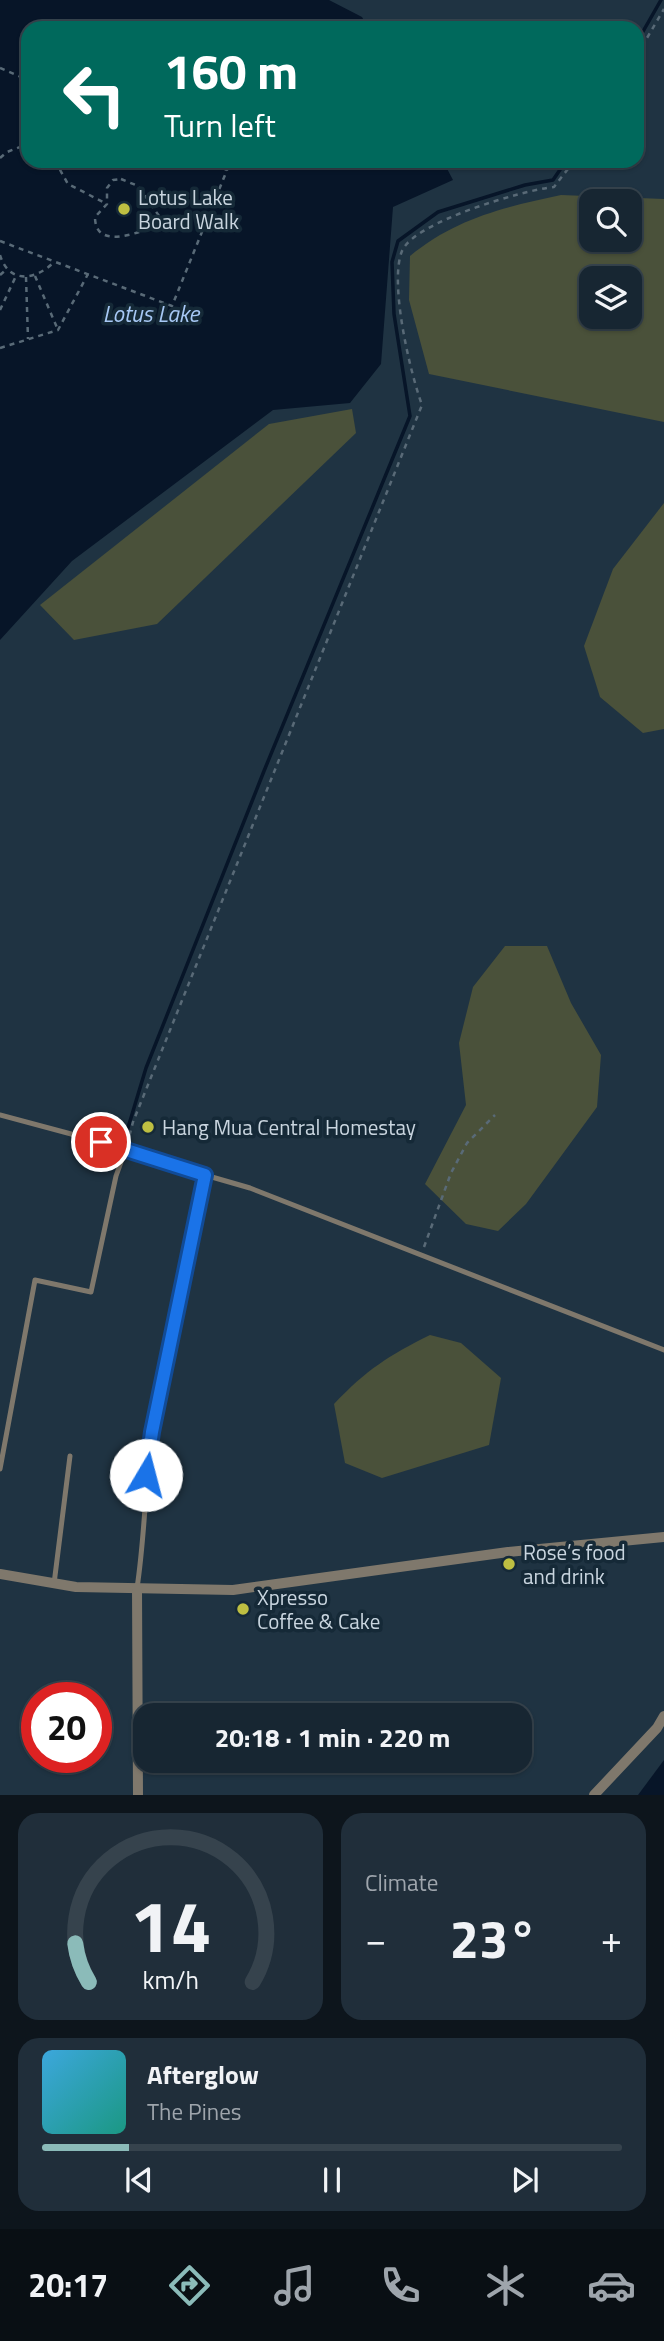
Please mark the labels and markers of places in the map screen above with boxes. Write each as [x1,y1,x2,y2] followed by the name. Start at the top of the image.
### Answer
[138,181,239,237] place label: Lotus Lake Board Walk
[116,201,132,217] marker: Lotus Lake Board Walk
[162,1111,416,1143] place label: Hang Mua Central Homestay
[71,1112,131,1172] pin
[140,1119,156,1135] marker: Hang Mua Central Homestay
[523,1536,626,1592] place label: Rose’s food and drink
[501,1556,517,1572] marker: Rose’s food and drink
[257,1581,380,1637] place label: Xpresso Coffee & Cake
[235,1601,251,1617] marker: Xpresso Coffee & Cake

